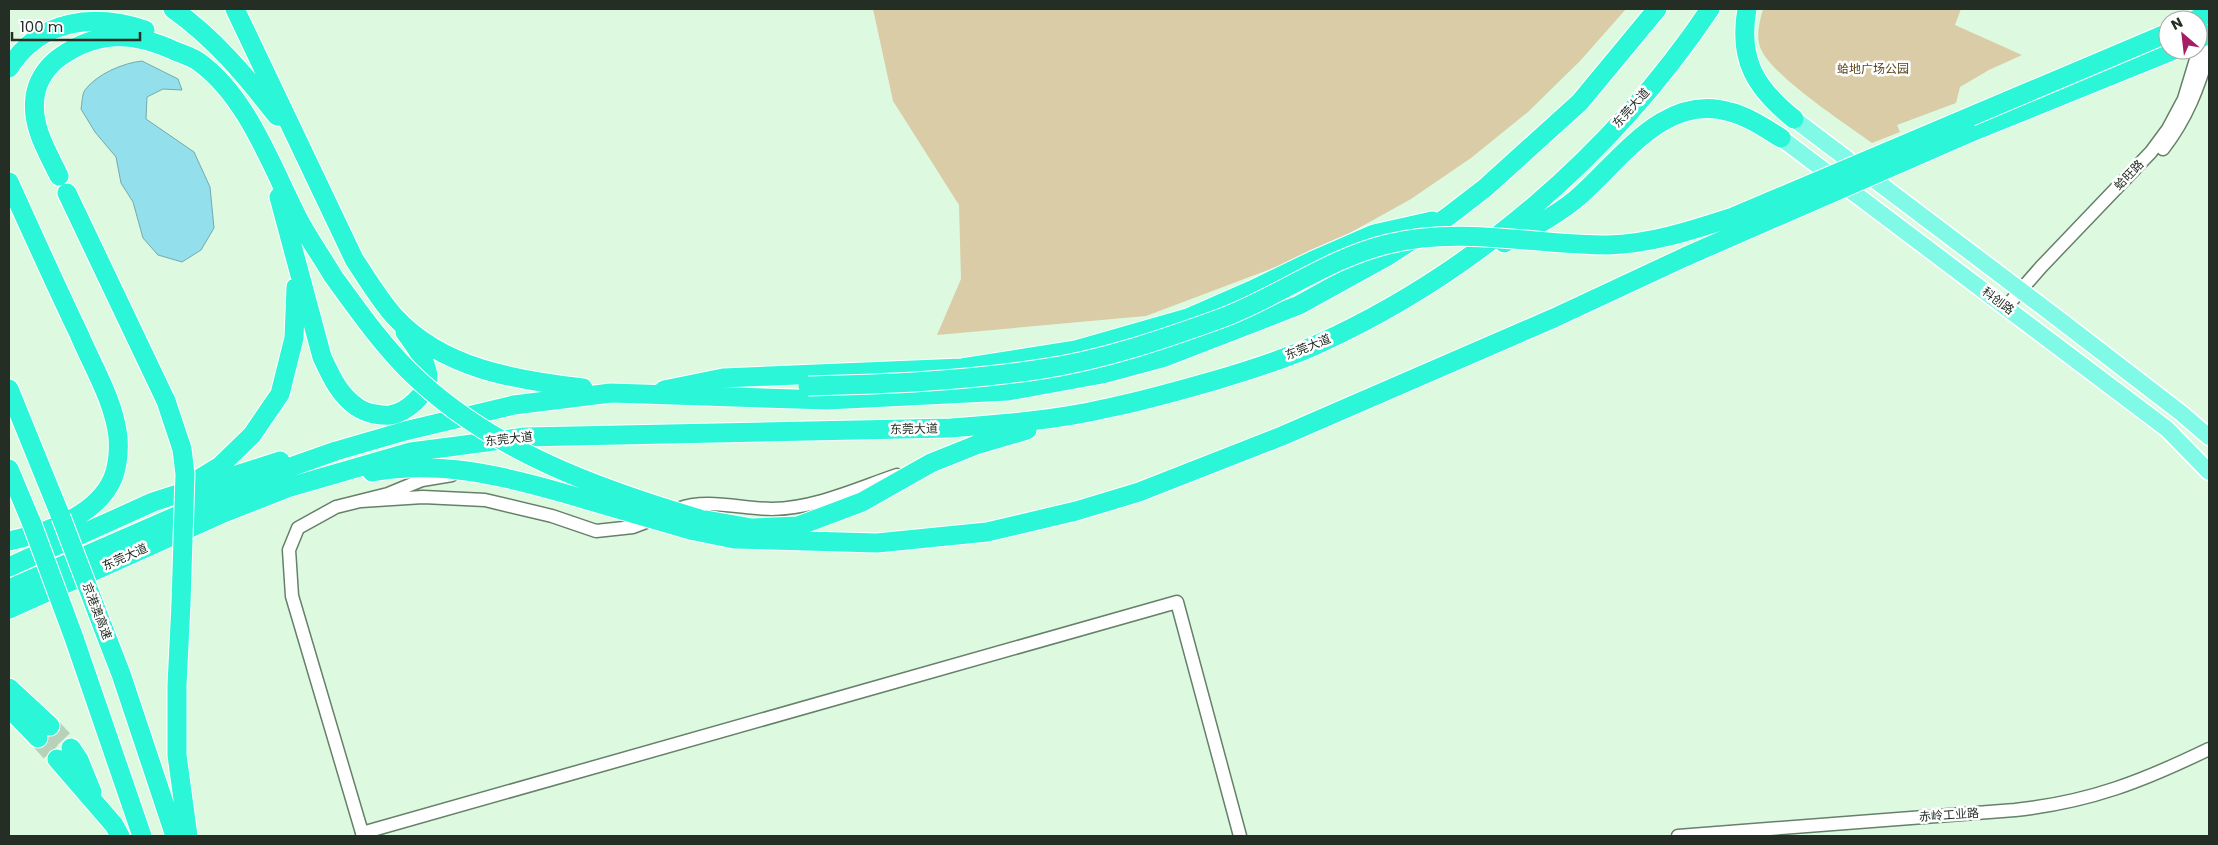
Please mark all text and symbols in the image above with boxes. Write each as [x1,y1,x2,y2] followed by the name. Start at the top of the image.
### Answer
[12,10,140,42] scale bar
[2158,10,2208,60] north arrow
[2168,12,2186,35] text: N
[20,16,63,37] text: 100 m
[1837,60,1909,77] park label: 蛤地广场公园
[1608,84,1653,131] street label: 东莞大道
[2110,156,2147,194] street label: 蛤旺路
[1979,283,2018,318] street label: 科创路
[1282,330,1333,363] street label: 东莞大道
[890,420,938,437] street label: 东莞大道
[484,428,534,449] street label: 东莞大道
[99,539,150,574] street label: 东莞大道
[79,580,116,642] street label: 京港澳高速
[1918,804,1979,825] street label: 赤岭工业路

